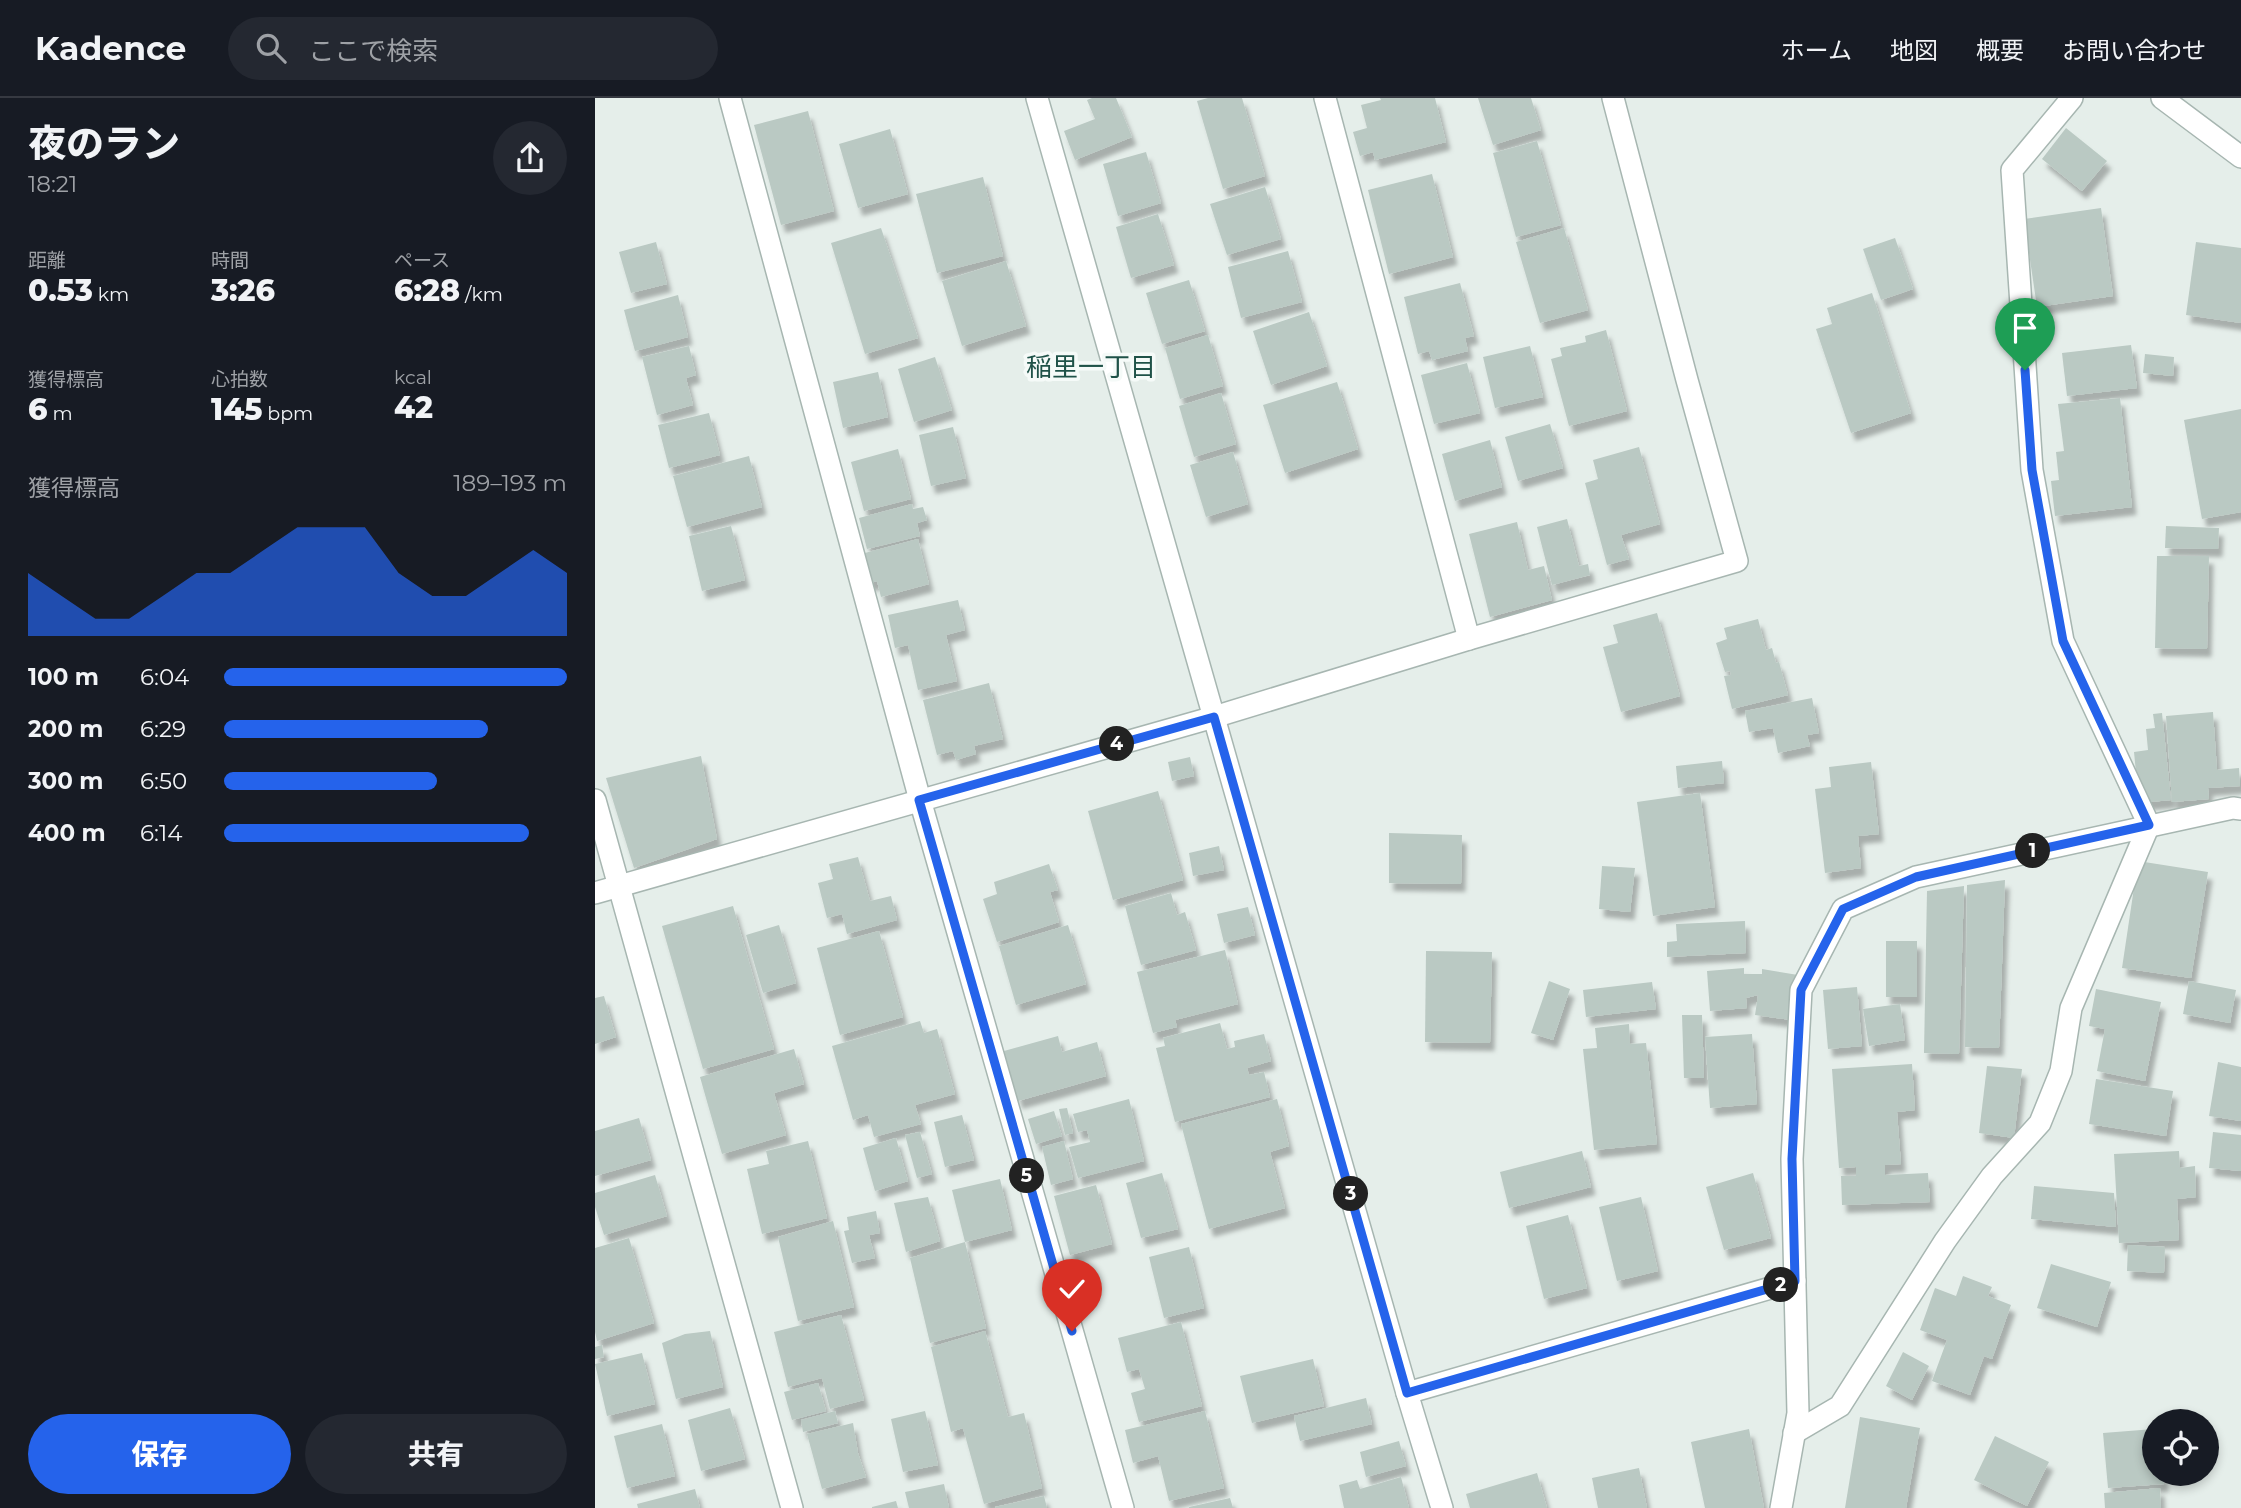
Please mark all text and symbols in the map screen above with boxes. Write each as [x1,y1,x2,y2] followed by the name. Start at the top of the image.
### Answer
[228,17,718,80] search box
[35,28,186,68] text: Kadence
[252,29,290,67] icon: search
[308,35,438,67] text: ここで検索
[1781,36,1852,65] text: ホーム
[1890,36,1938,65] text: 地図
[1976,36,2024,65] text: 概要
[2062,36,2206,65] text: お問い合わせ
[28,120,180,167] text: 夜のラン
[493,121,567,195] button: share
[28,170,77,198] text: 18:21
[28,249,66,272] text: 距離
[211,249,249,272] text: 時間
[394,249,450,272] text: ペース
[28,272,93,309] text: 0.53
[211,272,275,309] text: 3:26
[394,272,460,309] text: 6:28
[93,283,129,306] text: km
[460,283,503,306] text: /km
[1995,298,2055,370] pin
[2006,309,2044,347] icon: arrive
[1026,351,1156,383] district label: 稲里一丁目
[394,366,432,389] text: kcal
[28,368,104,391] text: 獲得標高
[211,368,268,391] text: 心拍数
[394,389,433,426] text: 42
[28,391,47,428] text: 6
[211,391,262,428] text: 145
[47,402,73,425] text: m
[262,402,313,425] text: bpm
[453,469,567,497] text: 189–193 m
[28,474,120,502] text: 獲得標高
[28,663,99,691] text: 100 m
[140,663,189,691] text: 6:04
[28,715,103,743] text: 200 m
[140,715,186,743] text: 6:29
[1099,726,1135,762] pin: 4
[1110,732,1123,755] text: 4
[28,767,104,795] text: 300 m
[140,767,187,795] text: 6:50
[28,819,106,847] text: 400 m
[140,819,182,847] text: 6:14
[2015,834,2051,868] pin: 1
[2029,839,2036,862] text: 1
[1009,1158,1045,1194] pin: 5
[1021,1164,1032,1187] text: 5
[1333,1176,1369,1212] pin: 3
[1345,1182,1356,1205] text: 3
[1042,1259,1102,1331] pin
[1763,1268,1799,1302] pin: 2
[1053,1270,1091,1308] icon: check
[1775,1273,1786,1296] text: 2
[2142,1409,2219,1486] map controls
[2142,1409,2219,1486] button: locate
[28,1414,291,1494] button: 保存
[305,1414,567,1494] button: 共有

